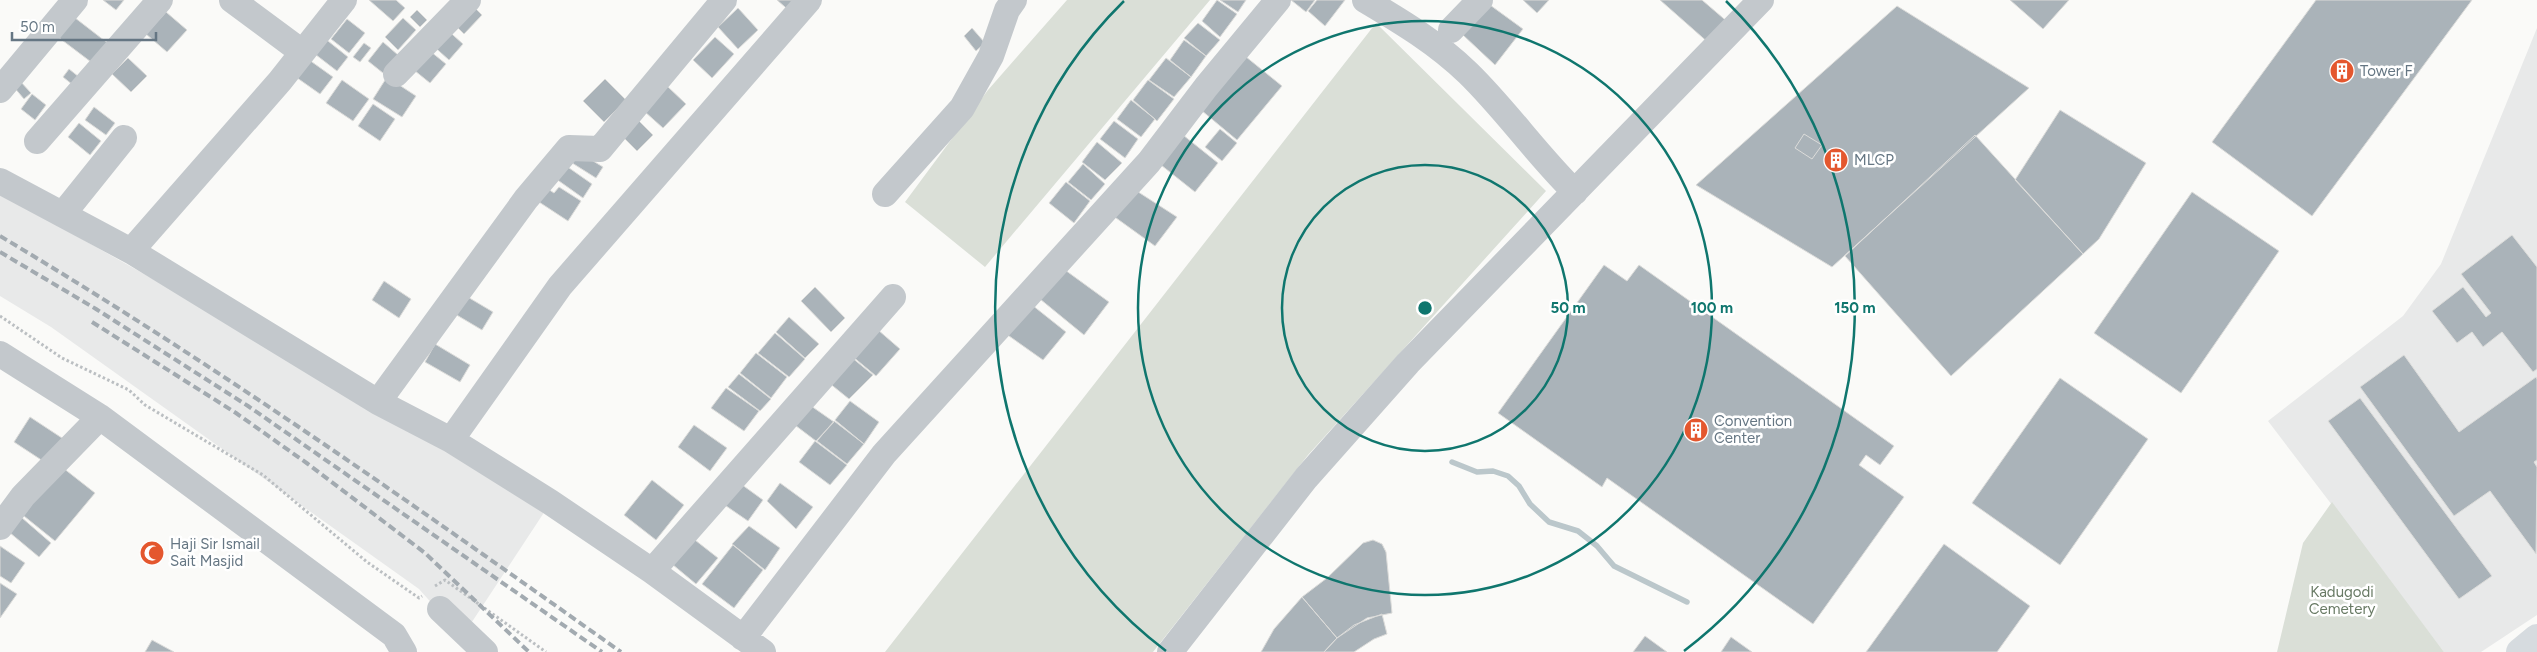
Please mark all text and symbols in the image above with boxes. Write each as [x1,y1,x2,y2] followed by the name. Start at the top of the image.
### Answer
[12,10,156,42] scale bar
[20,18,55,36] text: 50 m
[2329,58,2355,84] building icon: Tower F
[2360,62,2413,80] place label: Tower F
[1823,147,1849,173] building icon: MLCP
[1854,151,1894,169] place label: MLCP
[1416,299,1434,317] centre of rings
[1550,299,1586,317] text: 50 m
[1691,299,1733,317] text: 100 m
[1834,299,1876,317] text: 150 m
[1714,412,1792,447] place label: Convention Center
[1683,417,1709,443] building icon: Convention Center
[170,535,260,570] place label: Haji Sir Ismail Sait Masjid
[139,540,165,566] mosque icon: Haji Sir Ismail Sait Masjid
[2309,583,2375,618] park label: Kadugodi Cemetery

